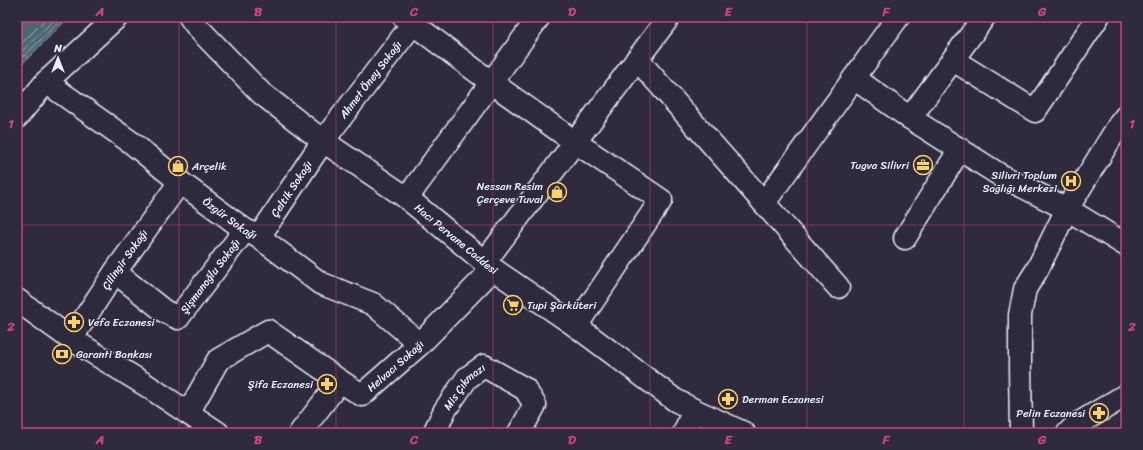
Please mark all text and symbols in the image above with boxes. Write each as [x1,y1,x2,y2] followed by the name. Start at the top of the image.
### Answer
[95,0,104,23] text: A
[254,0,263,23] text: B
[409,0,419,23] text: C
[568,0,576,23] text: D
[724,0,733,23] text: E
[881,0,890,23] text: F
[1037,0,1047,23] text: G
[333,36,406,123] street label: Ahmet Öney Sokağı
[38,38,78,78] north arrow
[53,39,62,58] text: N
[8,112,14,135] text: 1
[1129,112,1135,135] text: 1
[912,154,934,176] office icon: Tugva Silivri
[167,155,189,177] shop icon: Arçelik
[850,156,910,175] place label: Tugva Silivri
[191,157,227,176] place label: Arçelik
[265,157,317,221] street label: Çeltik Sokağı
[982,166,1058,198] place label: Silivri Toplum Sağlığı Merkezi
[1060,170,1082,192] hospital icon: Silivri Toplum Sağlığı Merkezi
[477,177,544,209] place label: Nessan Resim Çerçeve Tuval
[546,181,568,203] shop icon: Nessan Resim Çerçeve Tuval
[198,192,261,244] street label: Özgür Sokağı
[410,198,503,280] street label: Hacı Pervane Caddesi
[96,225,153,293] street label: Çilingir Sokağı
[175,234,245,318] street label: Şişmanoğlu Sokağı
[502,294,524,316] supermarket icon: Tupi Şarküteri
[527,296,597,315] place label: Tupi Şarküteri
[63,311,85,333] pharmacy icon: Vefa Eczanesi
[88,313,156,332] place label: Vefa Eczanesi
[6,315,15,338] text: 2
[1127,315,1136,338] text: 2
[362,335,429,396] street label: Helvacı Sokağı
[51,343,73,365] bank icon: Garanti Bankası
[76,345,152,364] place label: Garanti Bankası
[438,358,489,414] street label: Mis Çıkmazı
[316,373,338,395] pharmacy icon: Şifa Eczanesi
[248,375,314,394] place label: Şifa Eczanesi
[717,388,739,410] pharmacy icon: Derman Eczanesi
[742,390,825,409] place label: Derman Eczanesi
[1088,402,1110,424] pharmacy icon: Pelin Eczanesi
[1016,404,1086,423] place label: Pelin Eczanesi
[95,428,104,450] text: A
[254,428,263,450] text: B
[409,428,419,450] text: C
[568,428,576,450] text: D
[724,428,733,450] text: E
[881,428,890,450] text: F
[1037,428,1047,450] text: G

